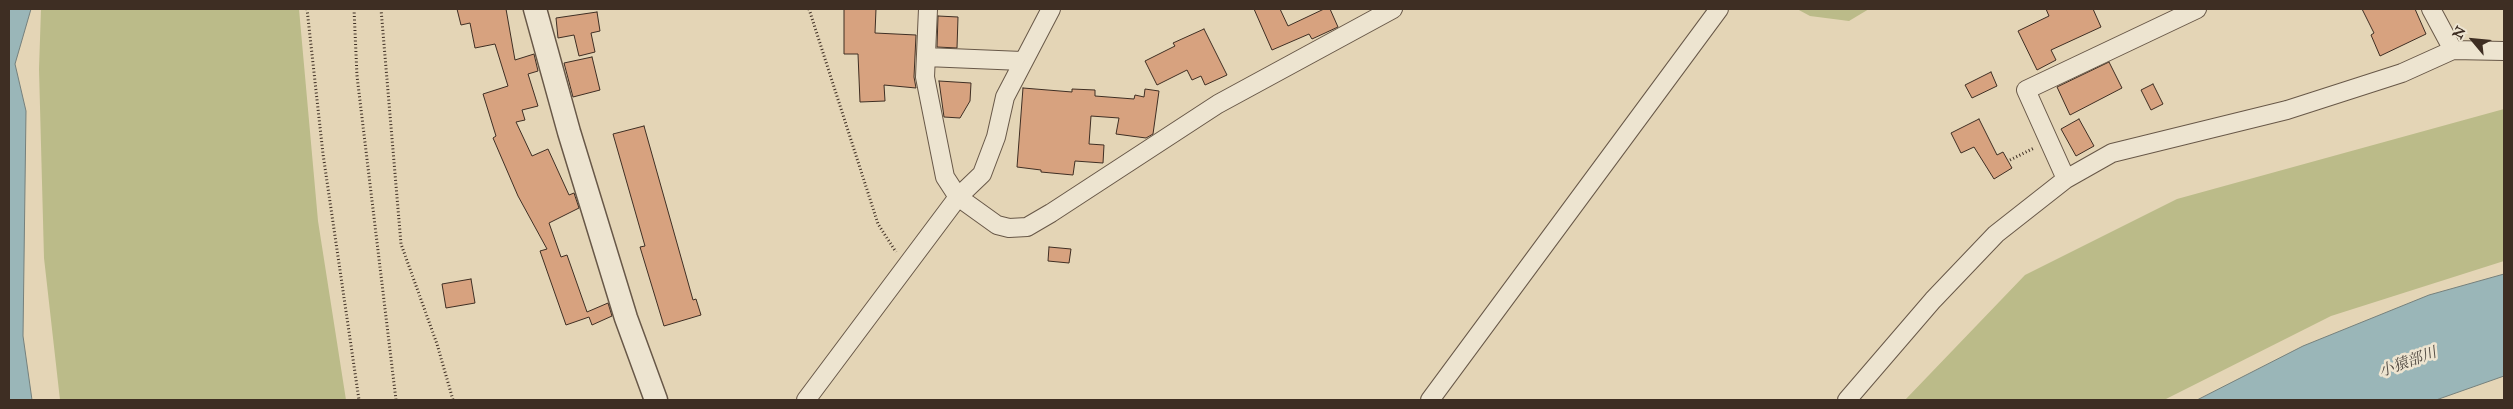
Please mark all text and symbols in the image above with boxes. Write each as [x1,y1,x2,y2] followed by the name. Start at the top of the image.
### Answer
[2448,15,2498,65] north arrow
[2449,23,2470,42] text: N
[2377,344,2439,382] water label: 小猿部川

